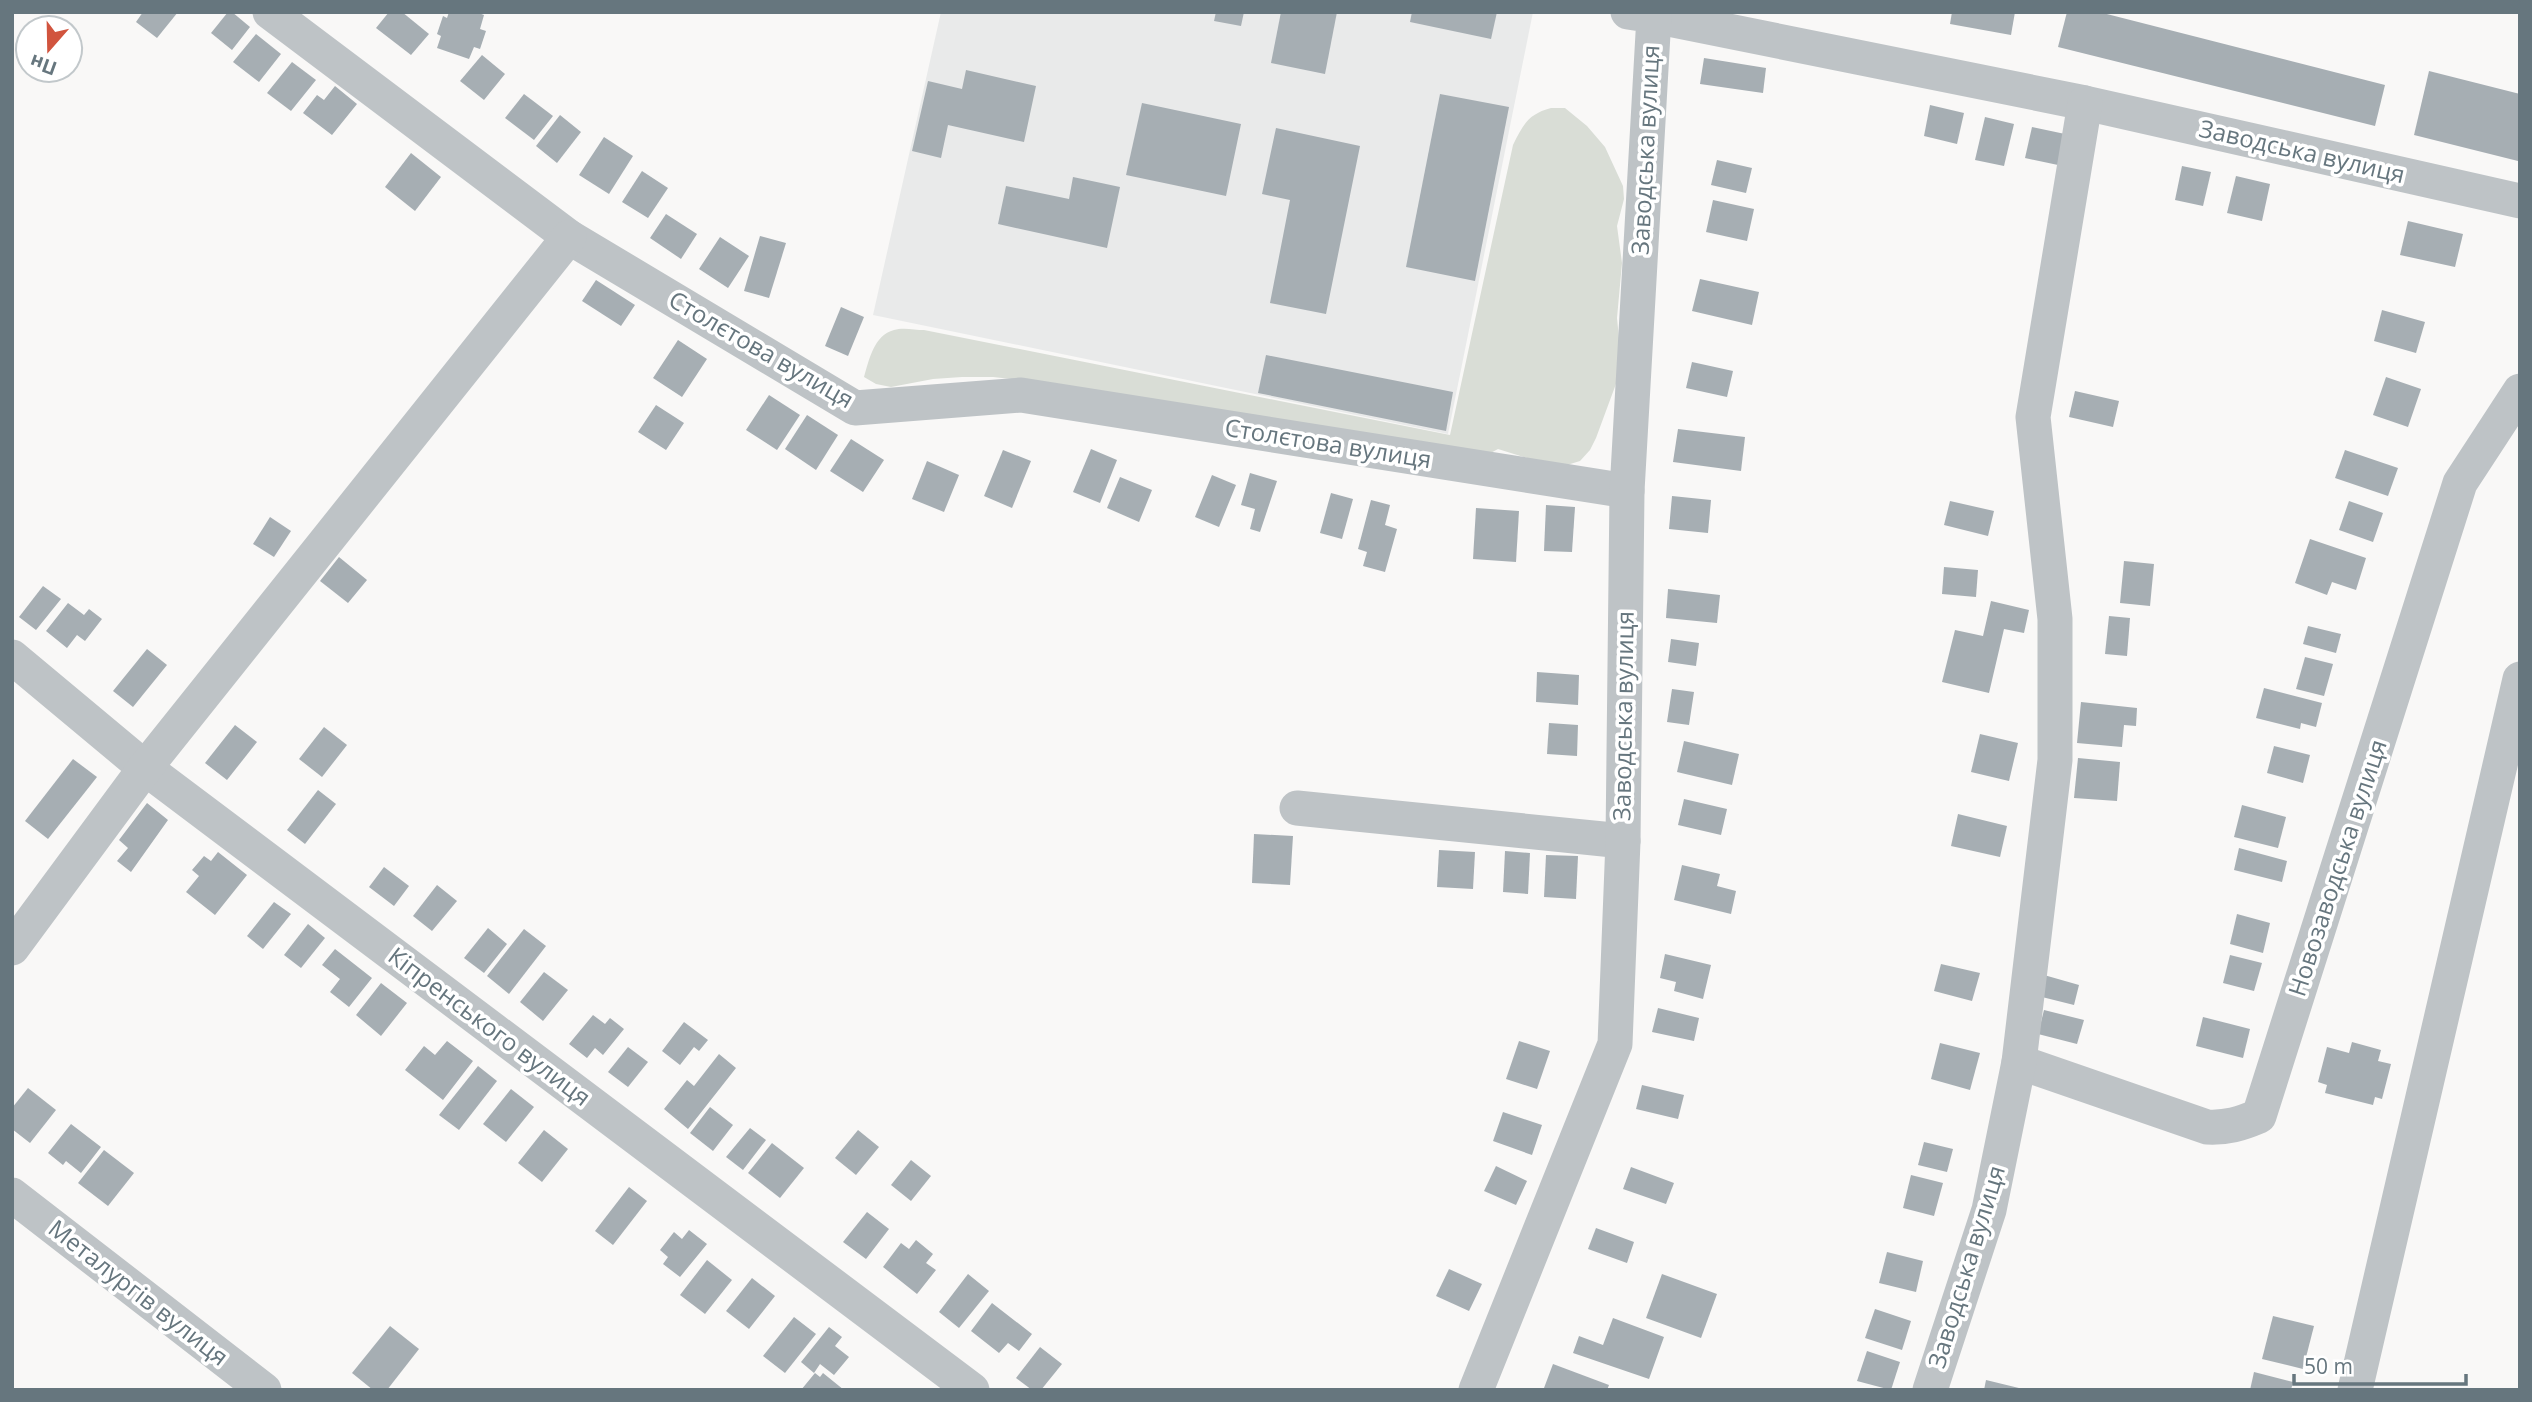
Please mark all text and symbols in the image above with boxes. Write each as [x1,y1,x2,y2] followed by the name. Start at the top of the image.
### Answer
[14,14,84,84] north arrow
[1623,44,1666,256] street label: Заводська вулиця
[26,48,60,82] text: Пн
[2196,111,2408,190] street label: Заводська вулиця
[663,282,860,415] street label: Столєтова вулиця
[1223,410,1434,475] street label: Столєтова вулиця
[1604,611,1641,821] street label: Заводська вулиця
[2279,735,2394,1000] street label: Новозаводська вулиця
[382,939,598,1113] street label: Кіпренського вулиця
[1919,1161,2012,1372] street label: Заводська вулиця
[42,1211,236,1372] street label: Металургів вулиця
[2294,1342,2466,1386] scale bar
[2304,1352,2353,1380] text: 50 m

